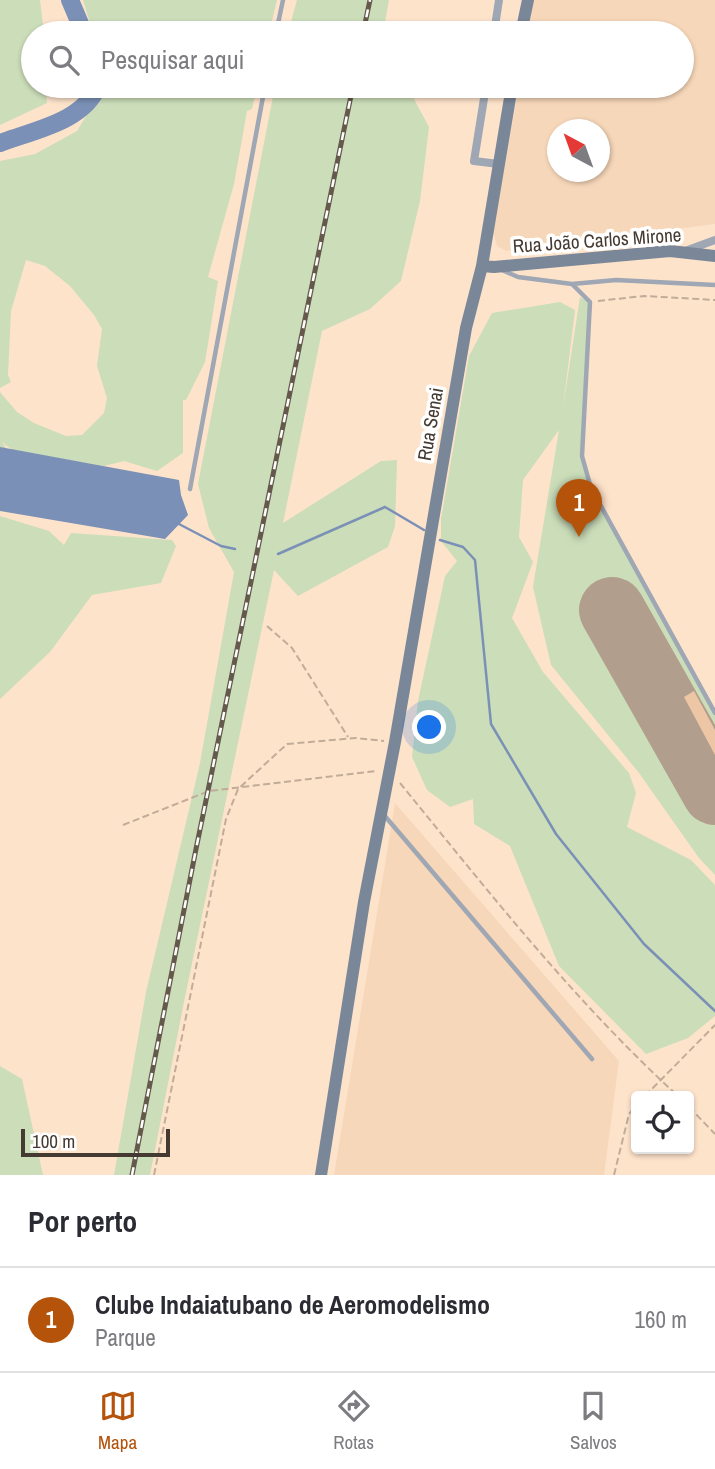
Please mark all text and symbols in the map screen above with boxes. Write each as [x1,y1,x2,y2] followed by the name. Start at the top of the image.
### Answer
[21,21,694,98] search box
[45,41,83,79] icon: search
[101,42,244,77] text: Pesquisar aqui
[547,119,610,182] north arrow
[512,221,682,259] street label: Rua João Carlos Mirone
[411,385,449,463] street label: Rua Senai
[556,479,602,537] pin: 1
[412,710,446,744] your location
[631,1091,694,1154] map controls
[631,1091,694,1154] button: locate
[21,1126,170,1158] scale bar
[32,1128,75,1154] text: 100 m
[28,1201,137,1241] text: Por perto
[95,1287,490,1322] text: Clube Indaiatubano de Aeromodelismo
[46,1304,56,1335] text: 1
[635,1304,687,1335] text: 160 m
[95,1322,156,1353] text: Parque
[98,1387,137,1455] tab: Mapa
[333,1387,374,1455] tab: Rotas
[570,1387,617,1455] tab: Salvos

